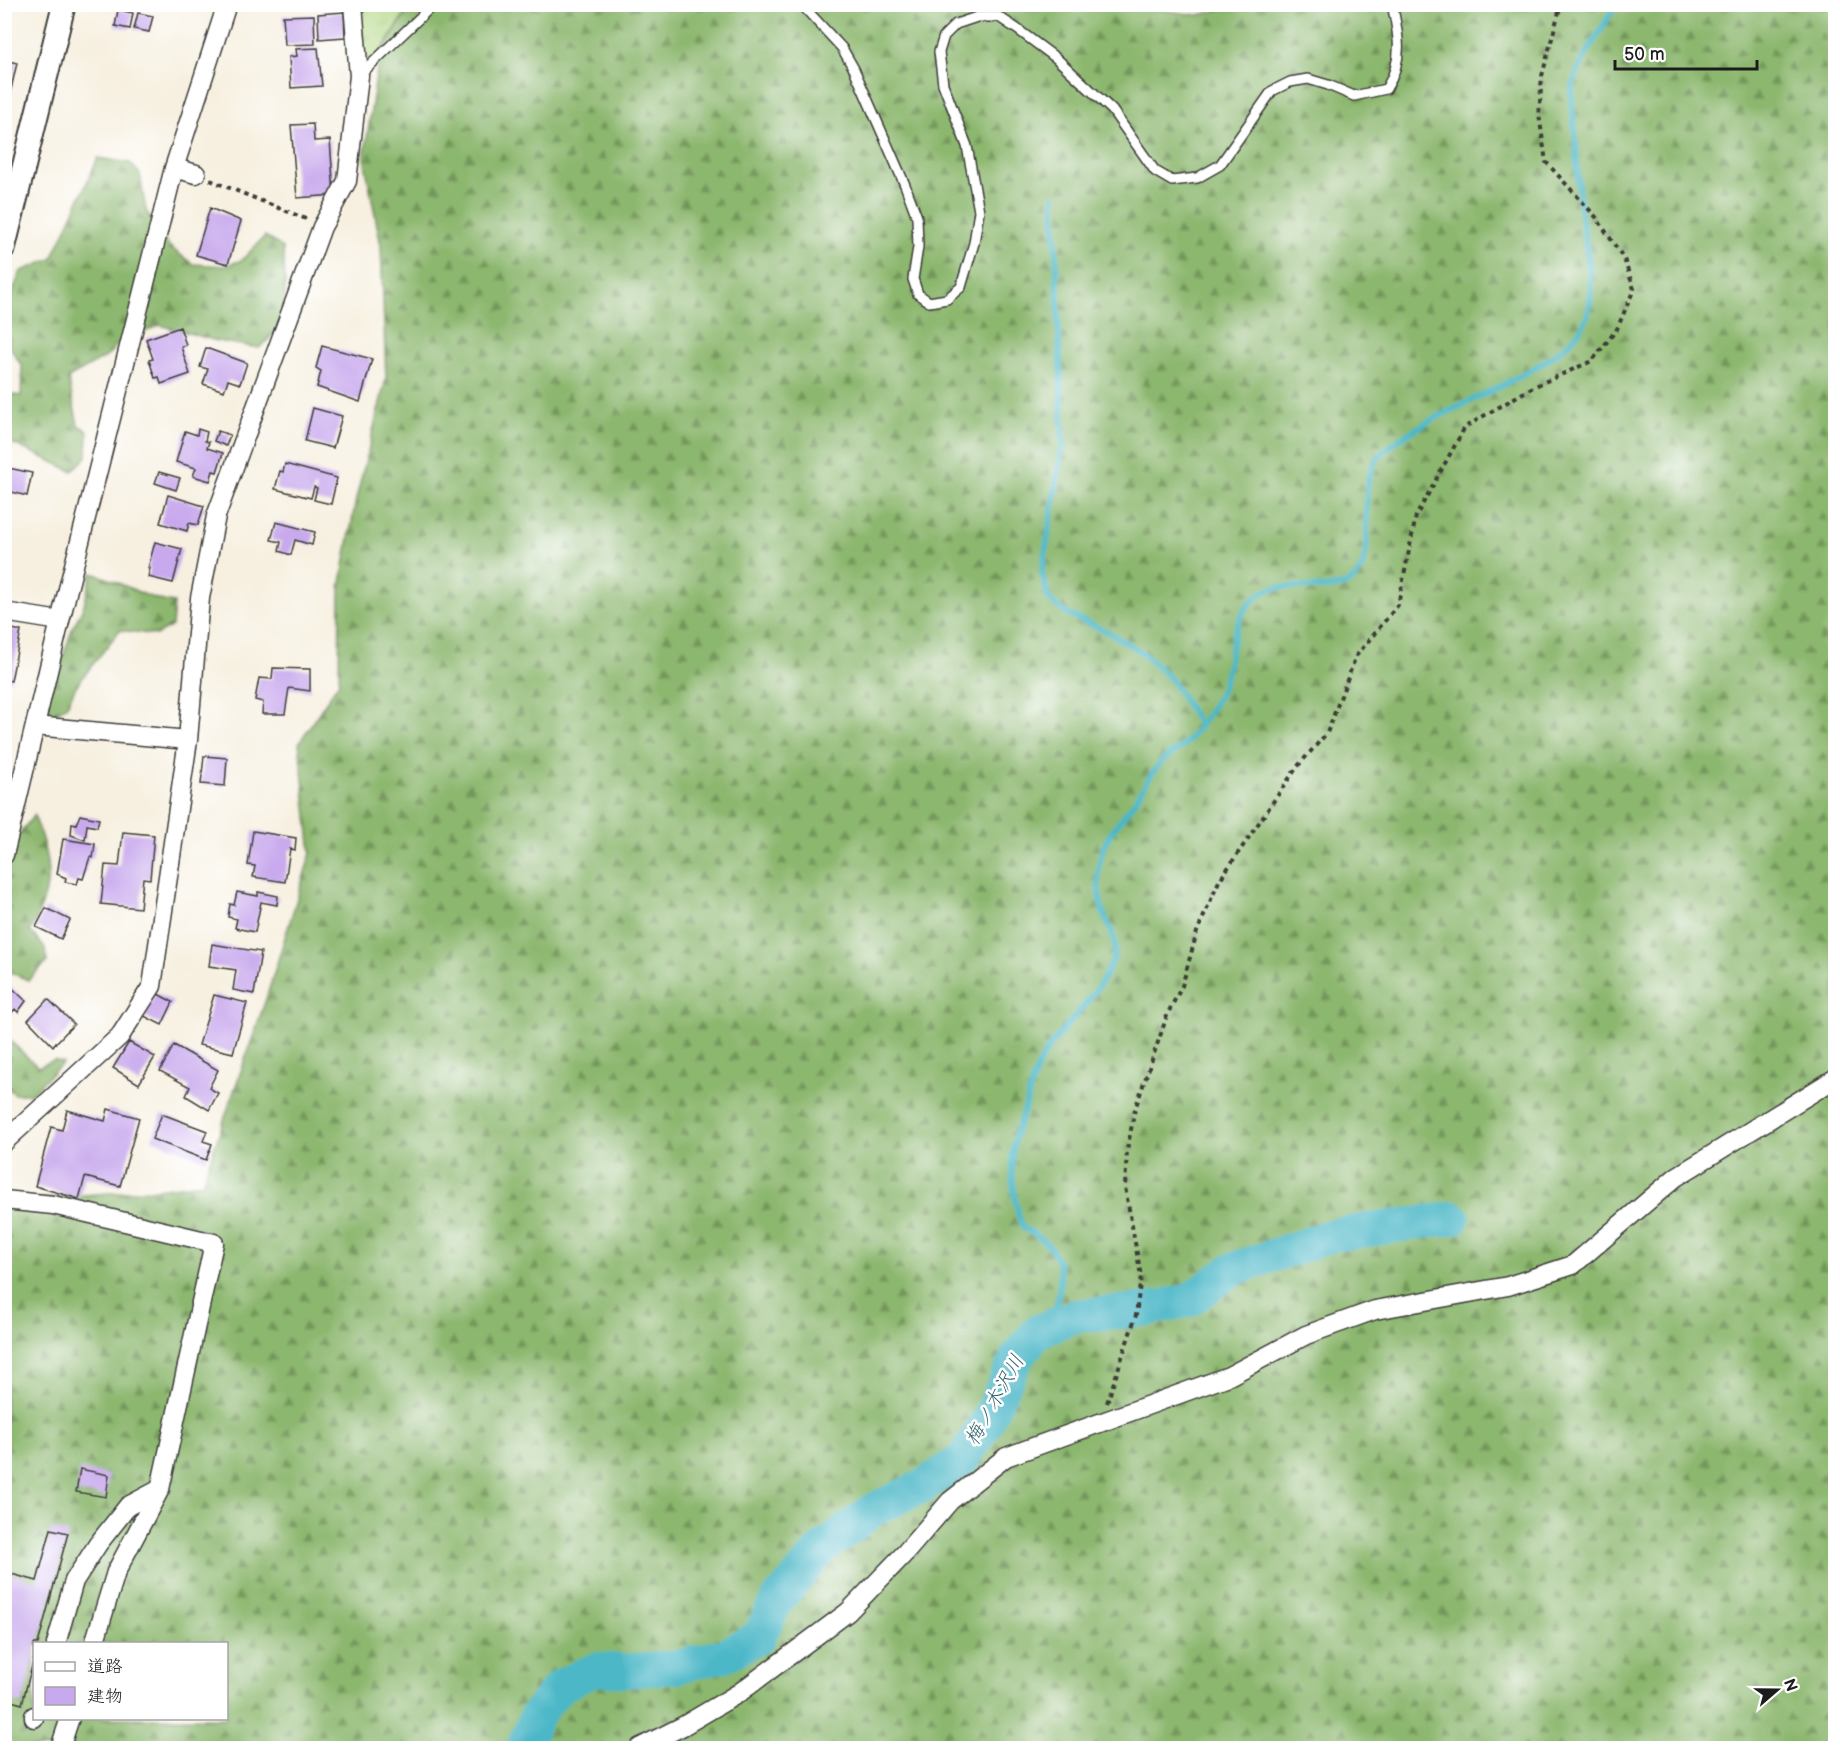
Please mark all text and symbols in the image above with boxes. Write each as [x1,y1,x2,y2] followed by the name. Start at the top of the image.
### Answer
[1615,33,1758,71] scale bar
[1624,44,1665,65] text: 50 m
[960,1350,1030,1450] water label: 梅ノ木沢川
[33,1642,228,1720] legend
[87,1656,123,1677] text: 道路
[1747,1660,1807,1720] north arrow
[1779,1676,1801,1694] text: N
[87,1686,123,1707] text: 建物

